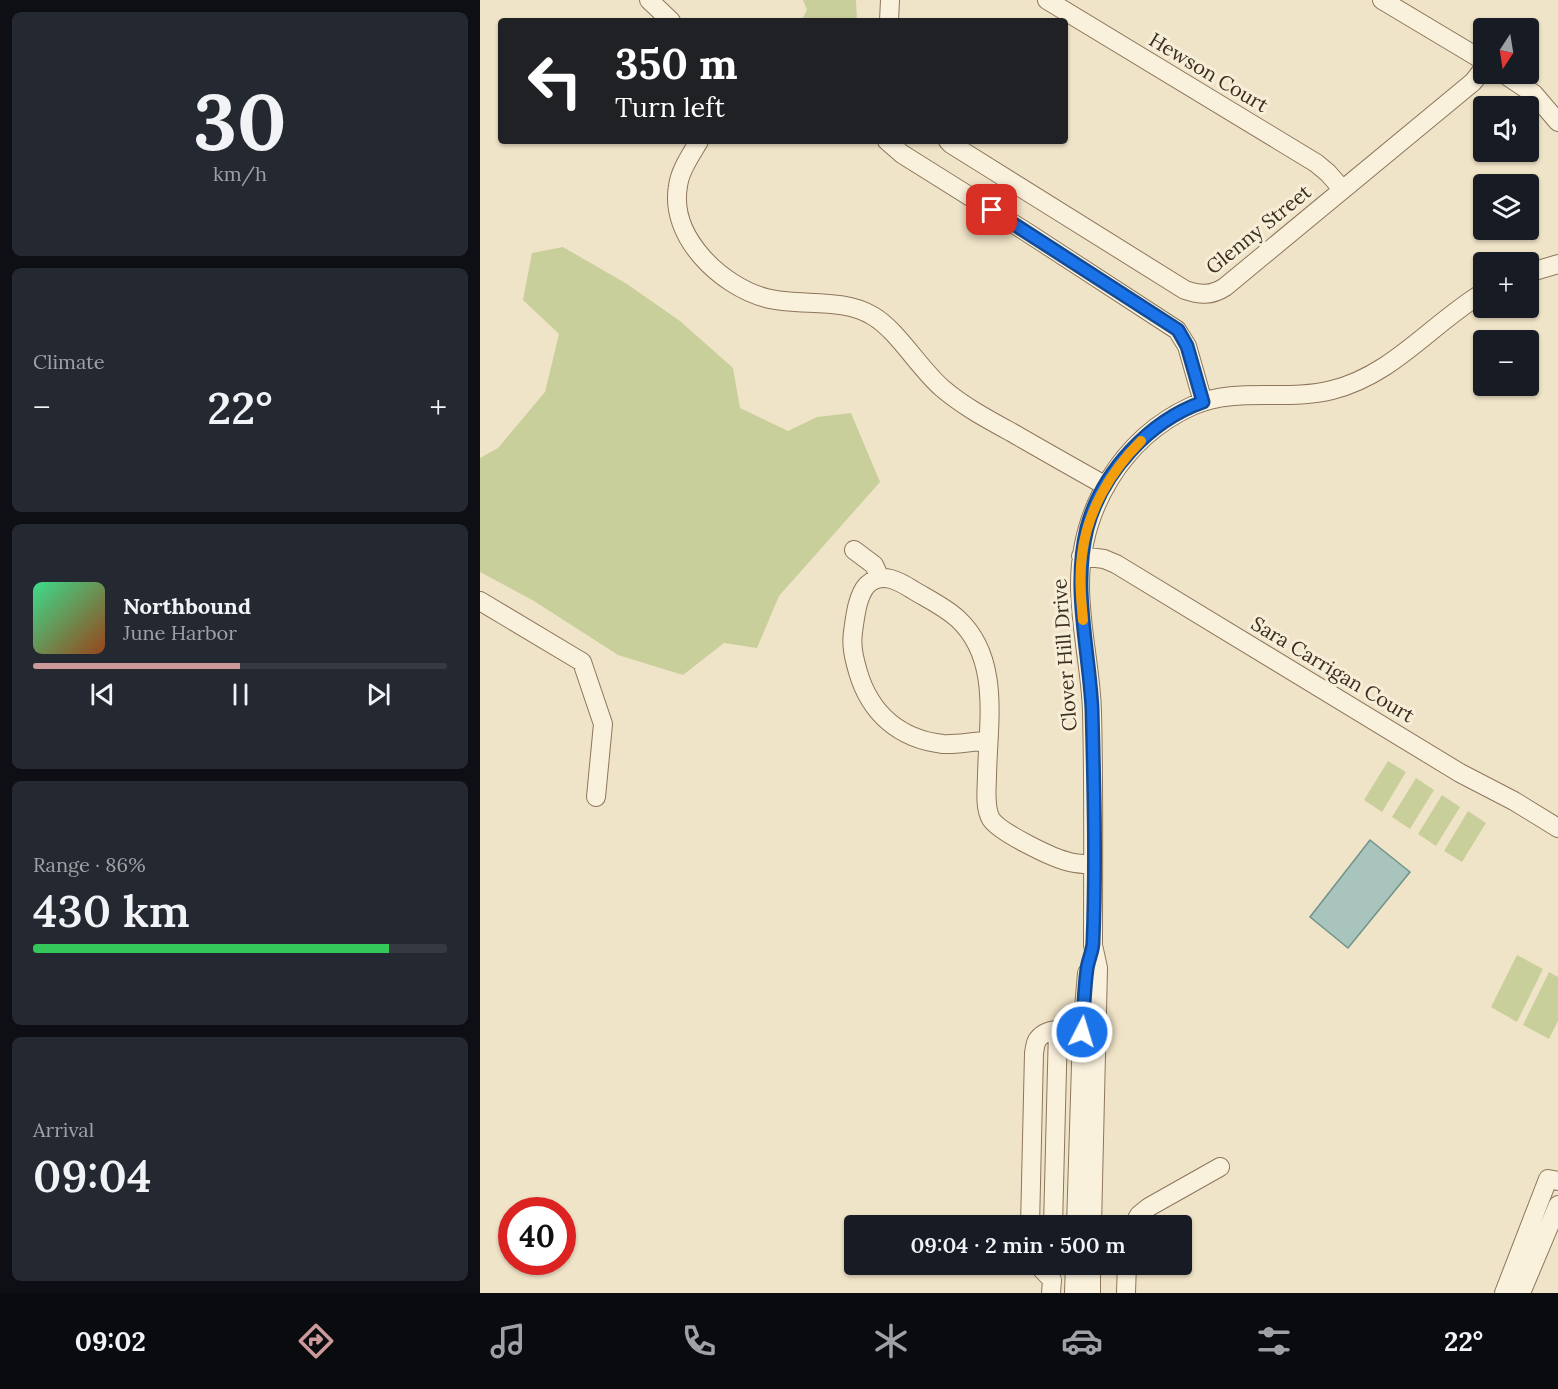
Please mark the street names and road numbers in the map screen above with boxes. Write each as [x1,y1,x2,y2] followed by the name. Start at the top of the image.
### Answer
[1145,27,1273,117] street label: Hewson Court
[1200,179,1316,279] street label: Glenny Street
[1046,578,1082,732] street label: Clover Hill Drive
[1247,610,1419,728] street label: Sara Carrigan Court

